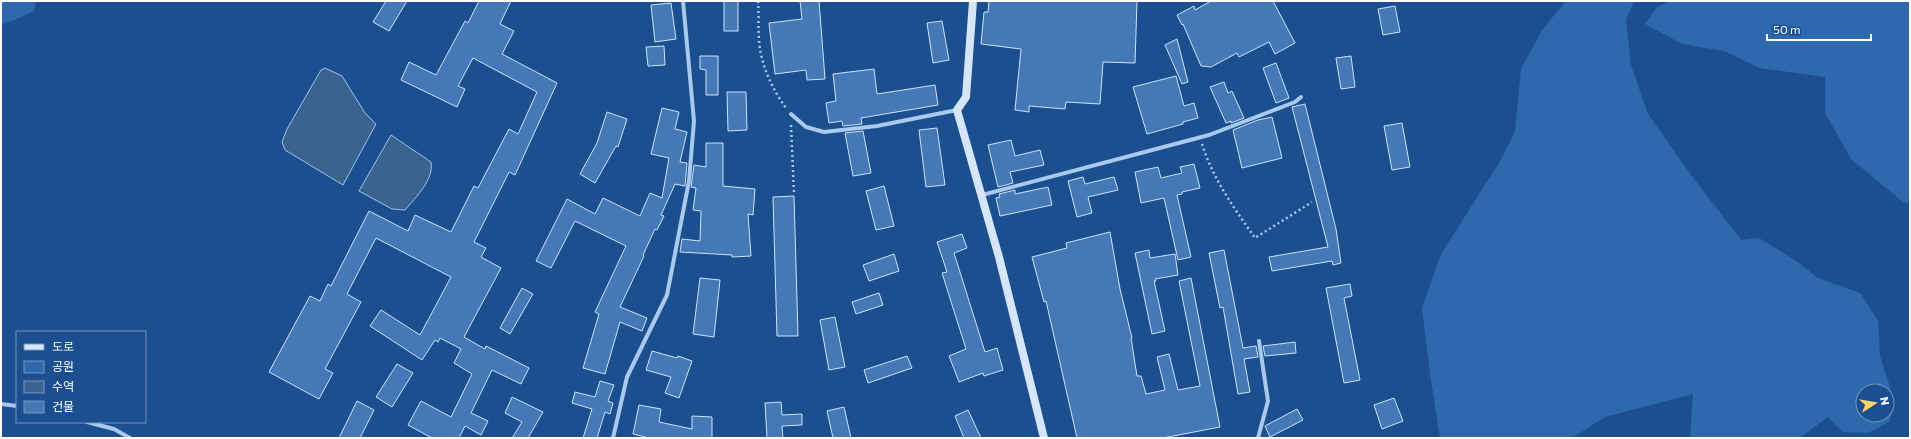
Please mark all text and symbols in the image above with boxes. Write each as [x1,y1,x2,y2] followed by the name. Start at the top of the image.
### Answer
[1767,16,1871,42] scale bar
[1773,22,1801,36] text: 50 m
[16,331,146,423] legend
[52,339,74,353] text: 도로
[52,359,74,373] text: 공원
[52,379,74,393] text: 수역
[1855,383,1895,423] north arrow
[1878,395,1892,406] text: N
[52,399,74,413] text: 건물

